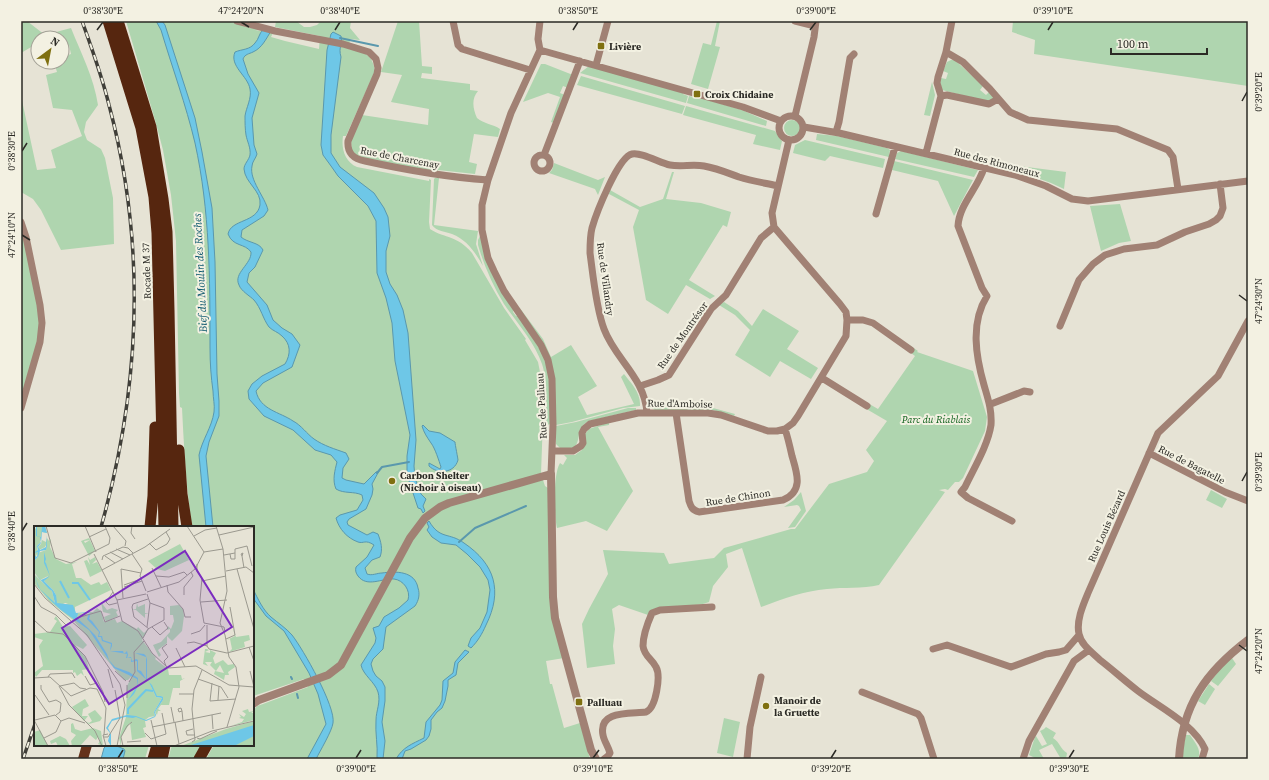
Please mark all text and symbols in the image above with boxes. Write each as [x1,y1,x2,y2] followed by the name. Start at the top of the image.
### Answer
[83,4,123,17] text: 0°38'30"E
[218,4,264,17] text: 47°24'20"N
[320,4,360,17] text: 0°38'40"E
[558,4,598,17] text: 0°38'50"E
[796,4,836,17] text: 0°39'00"E
[1033,4,1073,17] text: 0°39'10"E
[30,30,70,70] north arrow
[1111,30,1207,56] scale bar
[48,33,62,50] text: N
[1117,36,1149,52] text: 100 m
[609,40,641,53] place label: Livière
[596,41,606,51] marker: Livière
[1252,72,1265,112] text: 0°39'20"E
[705,88,773,101] place label: Croix Chidaine
[692,89,702,99] marker: Croix Chidaine
[5,131,18,171] text: 0°38'30"E
[359,143,441,172] street label: Rue de Charcenay
[953,145,1042,180] street label: Rue des Rimoneaux
[5,212,18,258] text: 47°24'10"N
[190,213,211,334] water label: Bief du Moulin des Roches
[594,242,617,317] street label: Rue de Villandry
[139,243,154,299] street label: Rocade M 37
[1252,278,1265,324] text: 47°24'30"N
[654,298,711,372] street label: Rue de Montrésor
[533,372,550,439] street label: Rue de Palluau
[647,396,713,411] street label: Rue d'Amboise
[901,413,971,426] park label: Parc du Riablais
[1156,442,1227,487] street label: Rue de Bagatelle
[1252,452,1265,492] text: 0°39'30"E
[400,469,482,494] place label: Carbon Shelter (Nichoir à oiseau)
[387,476,397,486] marker: Carbon Shelter (Nichoir à oiseau)
[705,486,771,509] street label: Rue de Chinon
[1085,488,1128,564] street label: Rue Louis Bézard
[5,511,18,551] text: 0°38'40"E
[34,526,254,746] inset map
[1252,628,1265,674] text: 47°24'20"N
[774,694,821,719] place label: Manoir de la Gruette
[587,696,622,709] place label: Palluau
[574,697,584,707] marker: Palluau
[761,701,771,711] marker: Manoir de la Gruette
[98,762,138,775] text: 0°38'50"E
[336,762,376,775] text: 0°39'00"E
[573,762,613,775] text: 0°39'10"E
[811,762,851,775] text: 0°39'20"E
[1049,762,1089,775] text: 0°39'30"E

